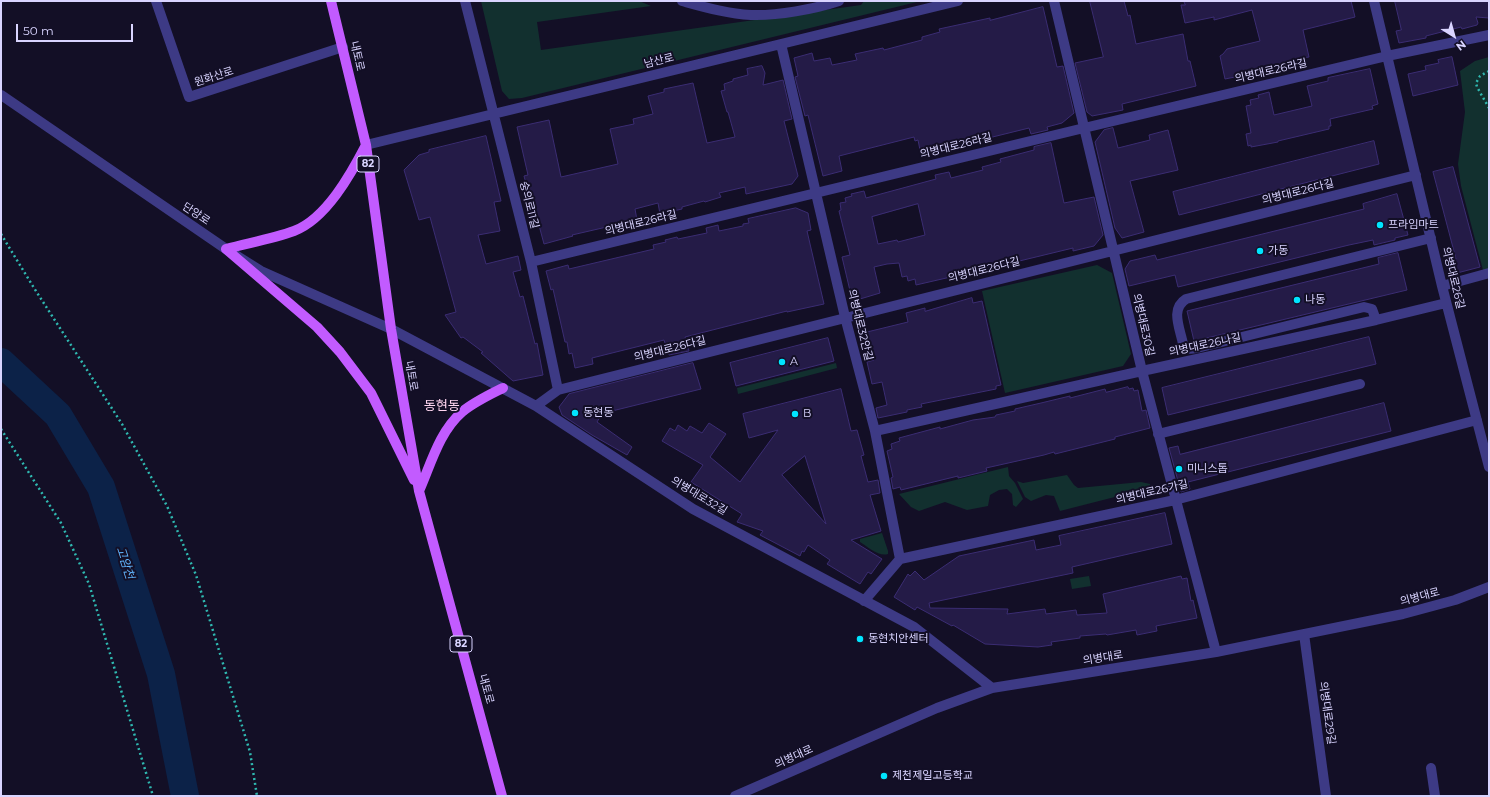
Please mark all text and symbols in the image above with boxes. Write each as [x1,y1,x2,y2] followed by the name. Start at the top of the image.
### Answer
[18,16,135,42] scale bar
[1434,16,1474,56] north arrow
[23,23,54,38] text: 50 m
[1453,37,1469,54] text: N
[347,40,367,72] street label: 내토로
[643,51,675,71] street label: 남산로
[1234,56,1308,86] street label: 의병대로26라길
[193,64,235,90] street label: 원화산로
[919,131,993,161] street label: 의병대로26라길
[357,156,379,172] road number: 82
[1261,177,1335,207] street label: 의병대로26다길
[517,180,541,230] street label: 숭의로11길
[180,200,212,228] street label: 단양로
[604,208,678,238] street label: 의병대로26라길
[1388,218,1439,232] place label: 프라임마트
[1375,220,1385,230] marker: 프라임마트
[1268,244,1288,258] place label: 가동
[1255,246,1265,256] marker: 가동
[1439,246,1467,310] street label: 의병대로26길
[947,255,1021,285] street label: 의병대로26다길
[845,288,875,362] street label: 의병대로32안길
[1129,292,1157,358] street label: 의병대로30길
[1305,293,1325,307] place label: 나동
[1292,295,1302,305] marker: 나동
[1168,331,1242,359] street label: 의병대로26나길
[633,334,707,364] street label: 의병대로26다길
[790,355,798,369] place label: A
[777,357,787,367] marker: A
[402,360,420,392] street label: 내토로
[424,398,460,414] district label: 동현동
[583,406,613,420] place label: 동현동
[803,407,811,421] place label: B
[570,408,580,418] marker: 동현동
[790,409,800,419] marker: B
[1187,462,1227,476] place label: 미니스톱
[1174,464,1184,474] marker: 미니스톱
[669,474,729,518] street label: 의병대로32길
[1115,477,1189,507] street label: 의병대로26가길
[113,545,137,581] water label: 고암천
[1399,585,1441,609] street label: 의병대로
[868,632,929,646] place label: 동현치안센터
[855,634,865,644] marker: 동현치안센터
[450,636,472,652] road number: 82
[1082,648,1124,668] street label: 의병대로
[476,673,496,705] street label: 내토로
[1316,681,1338,745] street label: 의병대로29길
[773,743,815,771] street label: 의병대로
[892,769,973,783] place label: 제천제일고등학교
[879,771,889,781] marker: 제천제일고등학교

